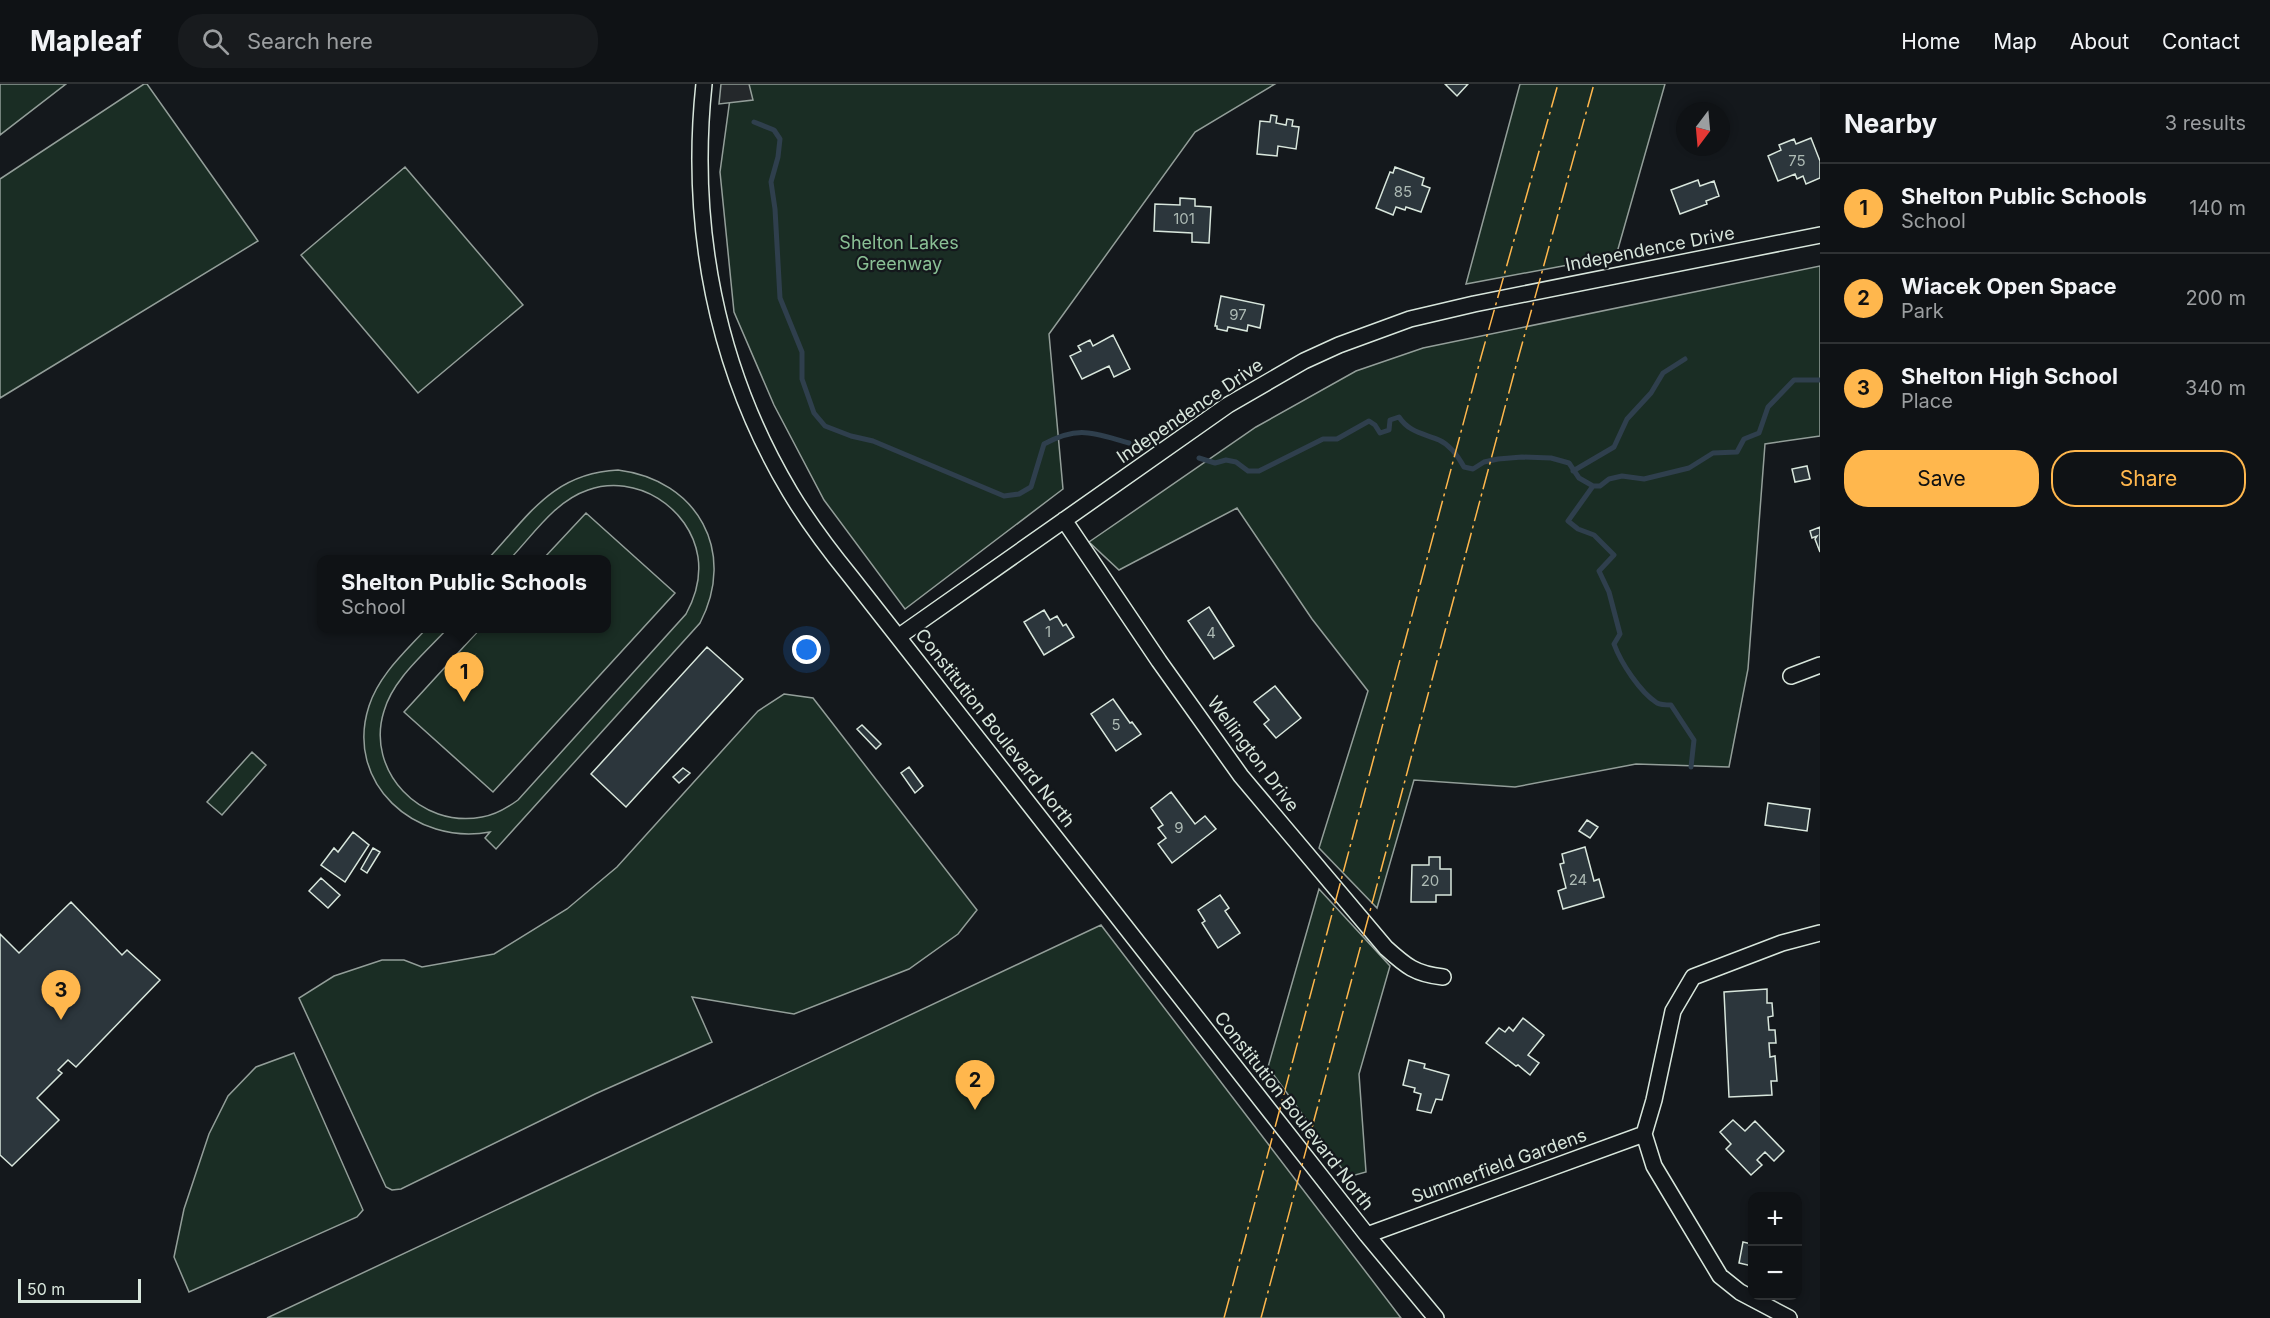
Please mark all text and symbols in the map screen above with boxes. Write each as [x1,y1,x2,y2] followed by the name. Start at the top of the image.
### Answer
[178,14,598,68] search box
[30,24,142,58] text: Mapleaf
[199,25,232,58] icon: search
[247,28,373,54] text: Search here
[1901,29,1960,54] text: Home
[1993,29,2037,54] text: Map
[2070,29,2129,54] text: About
[2162,29,2240,54] text: Contact
[1676,102,1730,156] north arrow
[1844,108,1937,139] text: Nearby
[2165,111,2246,135] text: 3 results
[1788,151,1806,170] house number: 75
[1394,182,1412,201] house number: 85
[1901,183,2147,209] text: Shelton Public Schools
[1859,196,1868,220] text: 1
[2189,196,2246,220] text: 140 m
[1173,209,1195,228] house number: 101
[1901,209,1966,233] text: School
[1564,222,1736,275] street label: Independence Drive
[839,232,959,274] park label: Shelton Lakes Greenway
[1901,273,2117,299] text: Wiacek Open Space
[1857,286,1870,310] text: 2
[2185,286,2246,310] text: 200 m
[1901,299,1944,323] text: Park
[1229,305,1247,324] house number: 97
[1113,354,1267,467] street label: Independence Drive
[1901,363,2118,389] text: Shelton High School
[1857,376,1870,400] text: 3
[2185,376,2246,400] text: 340 m
[1901,389,1953,413] text: Place
[1844,450,2039,507] button: Save
[2051,450,2246,507] button: Share
[317,555,611,633] popup
[341,569,587,595] text: Shelton Public Schools
[341,595,406,619] text: School
[1045,622,1051,641] house number: 1
[1206,623,1216,642] house number: 4
[911,624,1079,831] street label: Constitution Boulevard North
[792,635,821,664] your location
[444,652,484,702] pin: 1
[1203,692,1304,815] street label: Wellington Drive
[1111,715,1121,734] house number: 5
[1174,818,1184,837] house number: 9
[1569,870,1587,889] house number: 24
[1421,871,1439,890] house number: 20
[42,970,80,1020] pin: 3
[1210,1007,1378,1214] street label: Constitution Boulevard North
[956,1060,994,1110] pin: 2
[1408,1124,1589,1207] street label: Summerfield Gardens
[1748,1192,1802,1300] map controls
[1748,1192,1802,1246] button: +
[1748,1246,1802,1300] button: −
[18,1276,141,1304] scale bar
[27,1279,65,1299] text: 50 m

